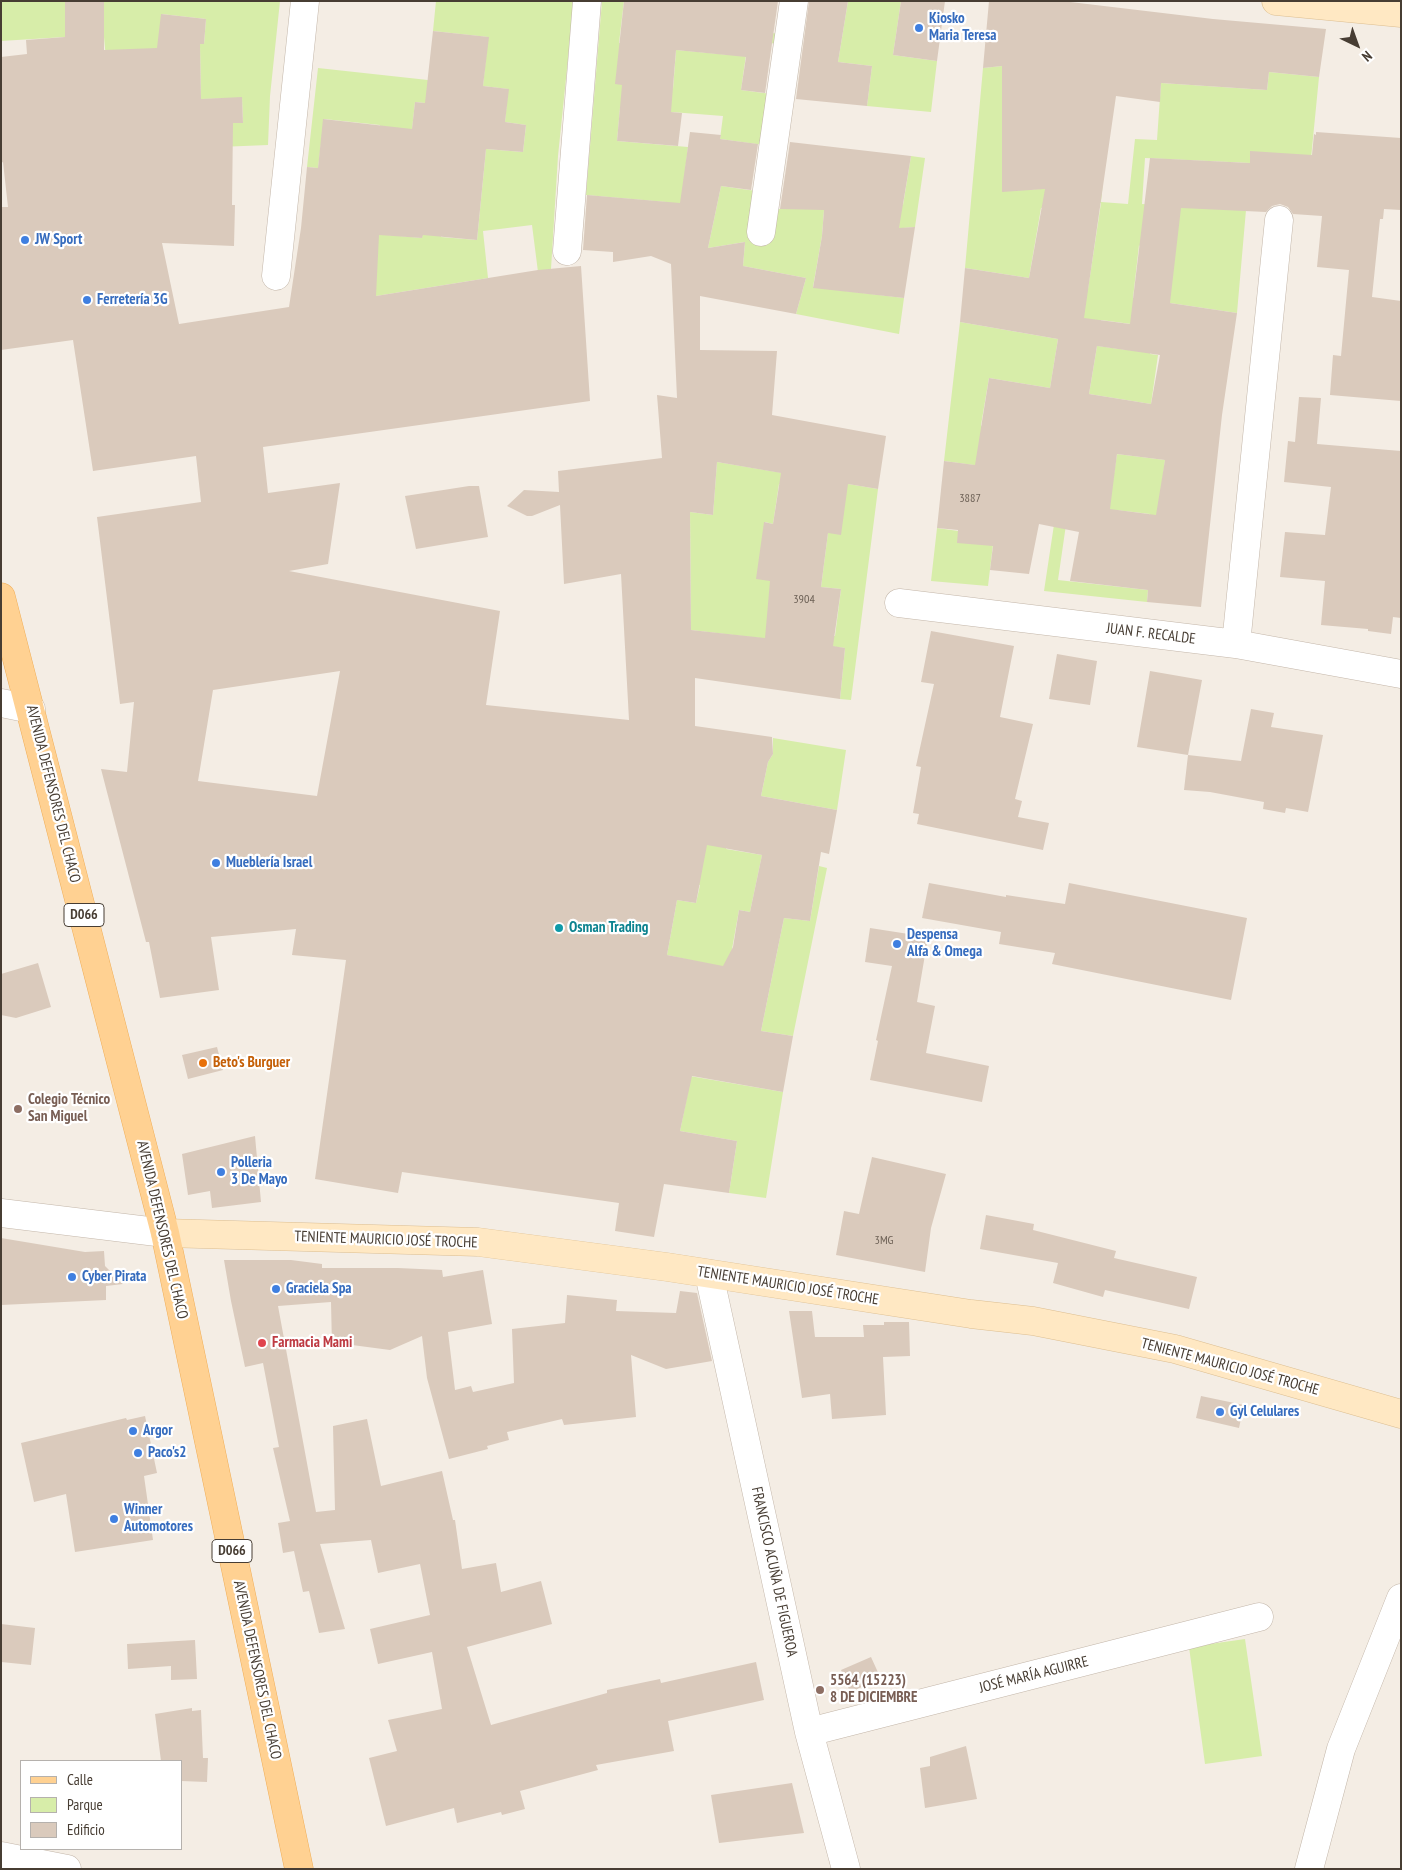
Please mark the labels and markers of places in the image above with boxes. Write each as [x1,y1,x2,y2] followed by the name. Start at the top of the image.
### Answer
[929,10,996,45] place label: Kiosko Maria Teresa
[913,22,925,34] marker: Kiosko Maria Teresa
[35,231,82,249] place label: JW Sport
[19,234,31,246] marker: JW Sport
[97,291,167,309] place label: Ferretería 3G
[81,294,93,306] marker: Ferretería 3G
[226,854,312,872] place label: Mueblería Israel
[210,857,222,869] marker: Mueblería Israel
[569,919,648,937] place label: Osman Trading
[553,922,565,934] marker: Osman Trading
[907,926,982,961] place label: Despensa Alfa & Omega
[891,938,903,950] marker: Despensa Alfa & Omega
[213,1054,290,1072] place label: Beto's Burguer
[197,1057,209,1069] marker: Beto's Burguer
[28,1091,110,1126] place label: Colegio Técnico San Miguel
[12,1103,24,1115] marker: Colegio Técnico San Miguel
[231,1154,288,1189] place label: Polleria 3 De Mayo
[215,1166,227,1178] marker: Polleria 3 De Mayo
[82,1268,146,1286] place label: Cyber Pirata
[66,1271,78,1283] marker: Cyber Pirata
[286,1280,352,1298] place label: Graciela Spa
[270,1283,282,1295] marker: Graciela Spa
[272,1334,352,1352] place label: Farmacia Mami
[256,1337,268,1349] marker: Farmacia Mami
[1230,1403,1299,1421] place label: Gyl Celulares
[1214,1406,1226,1418] marker: Gyl Celulares
[143,1422,173,1440] place label: Argor
[127,1425,139,1437] marker: Argor
[148,1444,187,1462] place label: Paco's2
[132,1447,144,1459] marker: Paco's2
[124,1501,193,1536] place label: Winner Automotores
[108,1513,120,1525] marker: Winner Automotores
[830,1672,918,1707] place label: 5564 (15223) 8 DE DICIEMBRE
[814,1684,826,1696] marker: 5564 (15223) 8 DE DICIEMBRE

